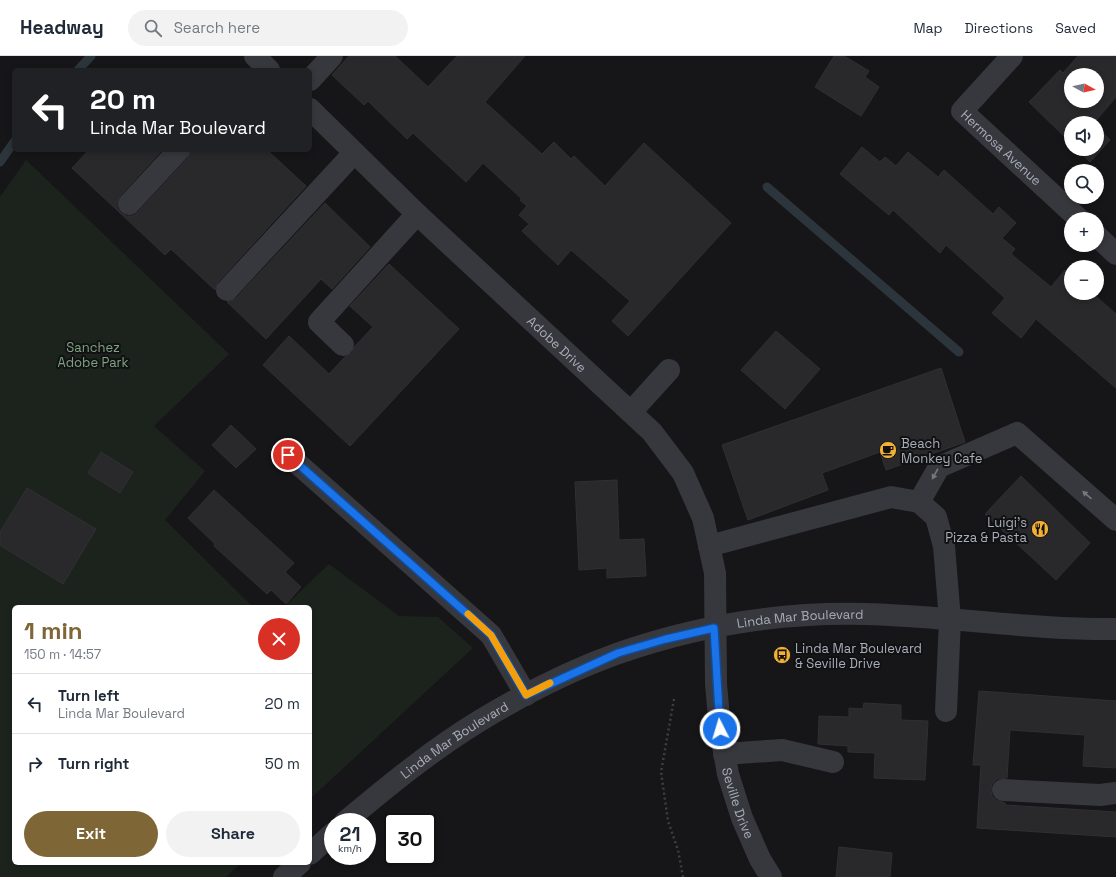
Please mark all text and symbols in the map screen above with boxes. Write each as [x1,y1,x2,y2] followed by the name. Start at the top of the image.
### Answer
[128,10,408,46] search box
[20,15,104,40] text: Headway
[142,17,164,39] icon: search
[174,18,260,37] text: Search here
[913,19,943,37] text: Map
[965,19,1033,37] text: Directions
[1055,19,1096,37] text: Saved
[1064,68,1104,108] north arrow
[1064,68,1104,300] map controls
[90,81,156,117] text: 20 m
[24,84,76,136] icon: left
[958,106,1045,189] street label: Hermosa Avenue
[90,116,266,139] text: Linda Mar Boulevard
[1064,116,1104,156] button: sound
[1064,164,1104,204] button: search
[1064,212,1104,252] button: +
[1064,260,1104,300] button: −
[524,312,590,376] street label: Adobe Drive
[57,339,129,371] park label: Sanchez Adobe Park
[901,435,982,467] place label: Beach Monkey Cafe
[271,438,305,472] pin
[878,440,898,460] cafe icon: Beach Monkey Cafe
[277,444,299,466] icon: arrive
[931,468,938,480] one-way arrow
[1081,490,1092,499] one-way arrow
[945,514,1028,546] place label: Luigi's Pizza & Pasta
[1030,519,1050,539] restaurant icon: Luigi's Pizza & Pasta
[735,605,863,631] street label: Linda Mar Boulevard
[24,615,83,646] text: 1 min
[258,618,300,660] button: close
[795,640,922,672] place label: Linda Mar Boulevard & Seville Drive
[772,645,792,665] bus stop icon: Linda Mar Boulevard & Seville Drive
[24,646,101,663] text: 150 m · 14:57
[58,686,120,705] text: Turn left
[24,693,46,715] icon: left
[265,694,300,713] text: 20 m
[397,697,511,782] street label: Linda Mar Boulevard
[58,705,185,722] text: Linda Mar Boulevard
[699,708,741,750] position arrow
[24,753,46,775] icon: right
[58,754,129,773] text: Turn right
[265,754,300,773] text: 50 m
[719,766,758,841] street label: Seville Drive
[24,811,158,857] button: Exit
[166,811,300,857] button: Share
[384,813,436,865] speed limit sign: 30
[340,821,360,847] text: 21
[338,842,362,855] text: km/h

